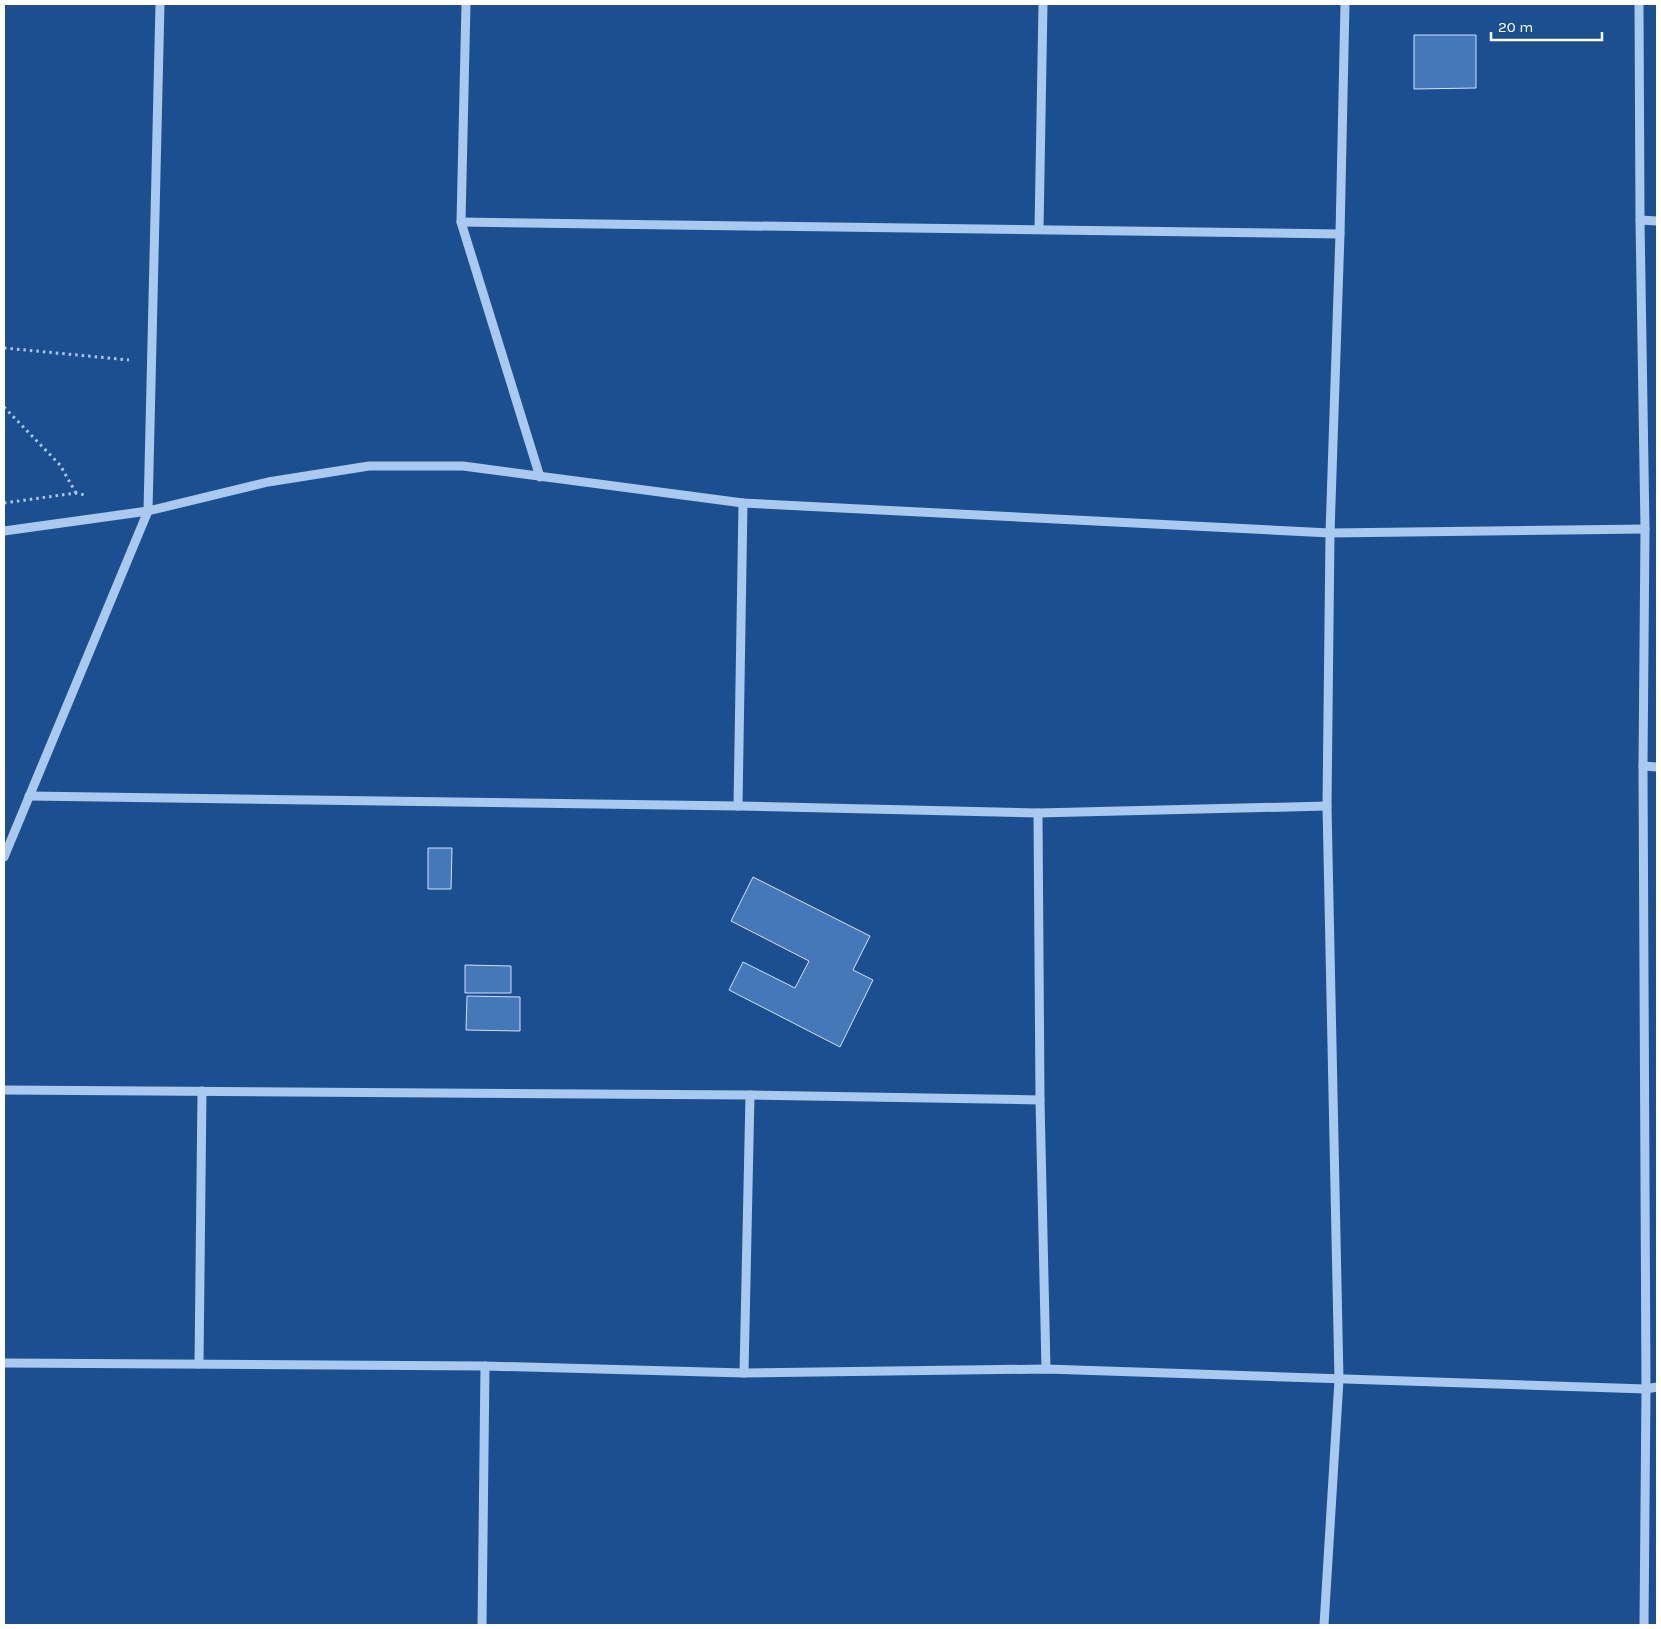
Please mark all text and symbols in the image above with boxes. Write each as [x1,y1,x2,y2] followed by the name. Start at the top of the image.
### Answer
[1491,10,1602,42] scale bar
[1498,18,1533,36] text: 20 m

